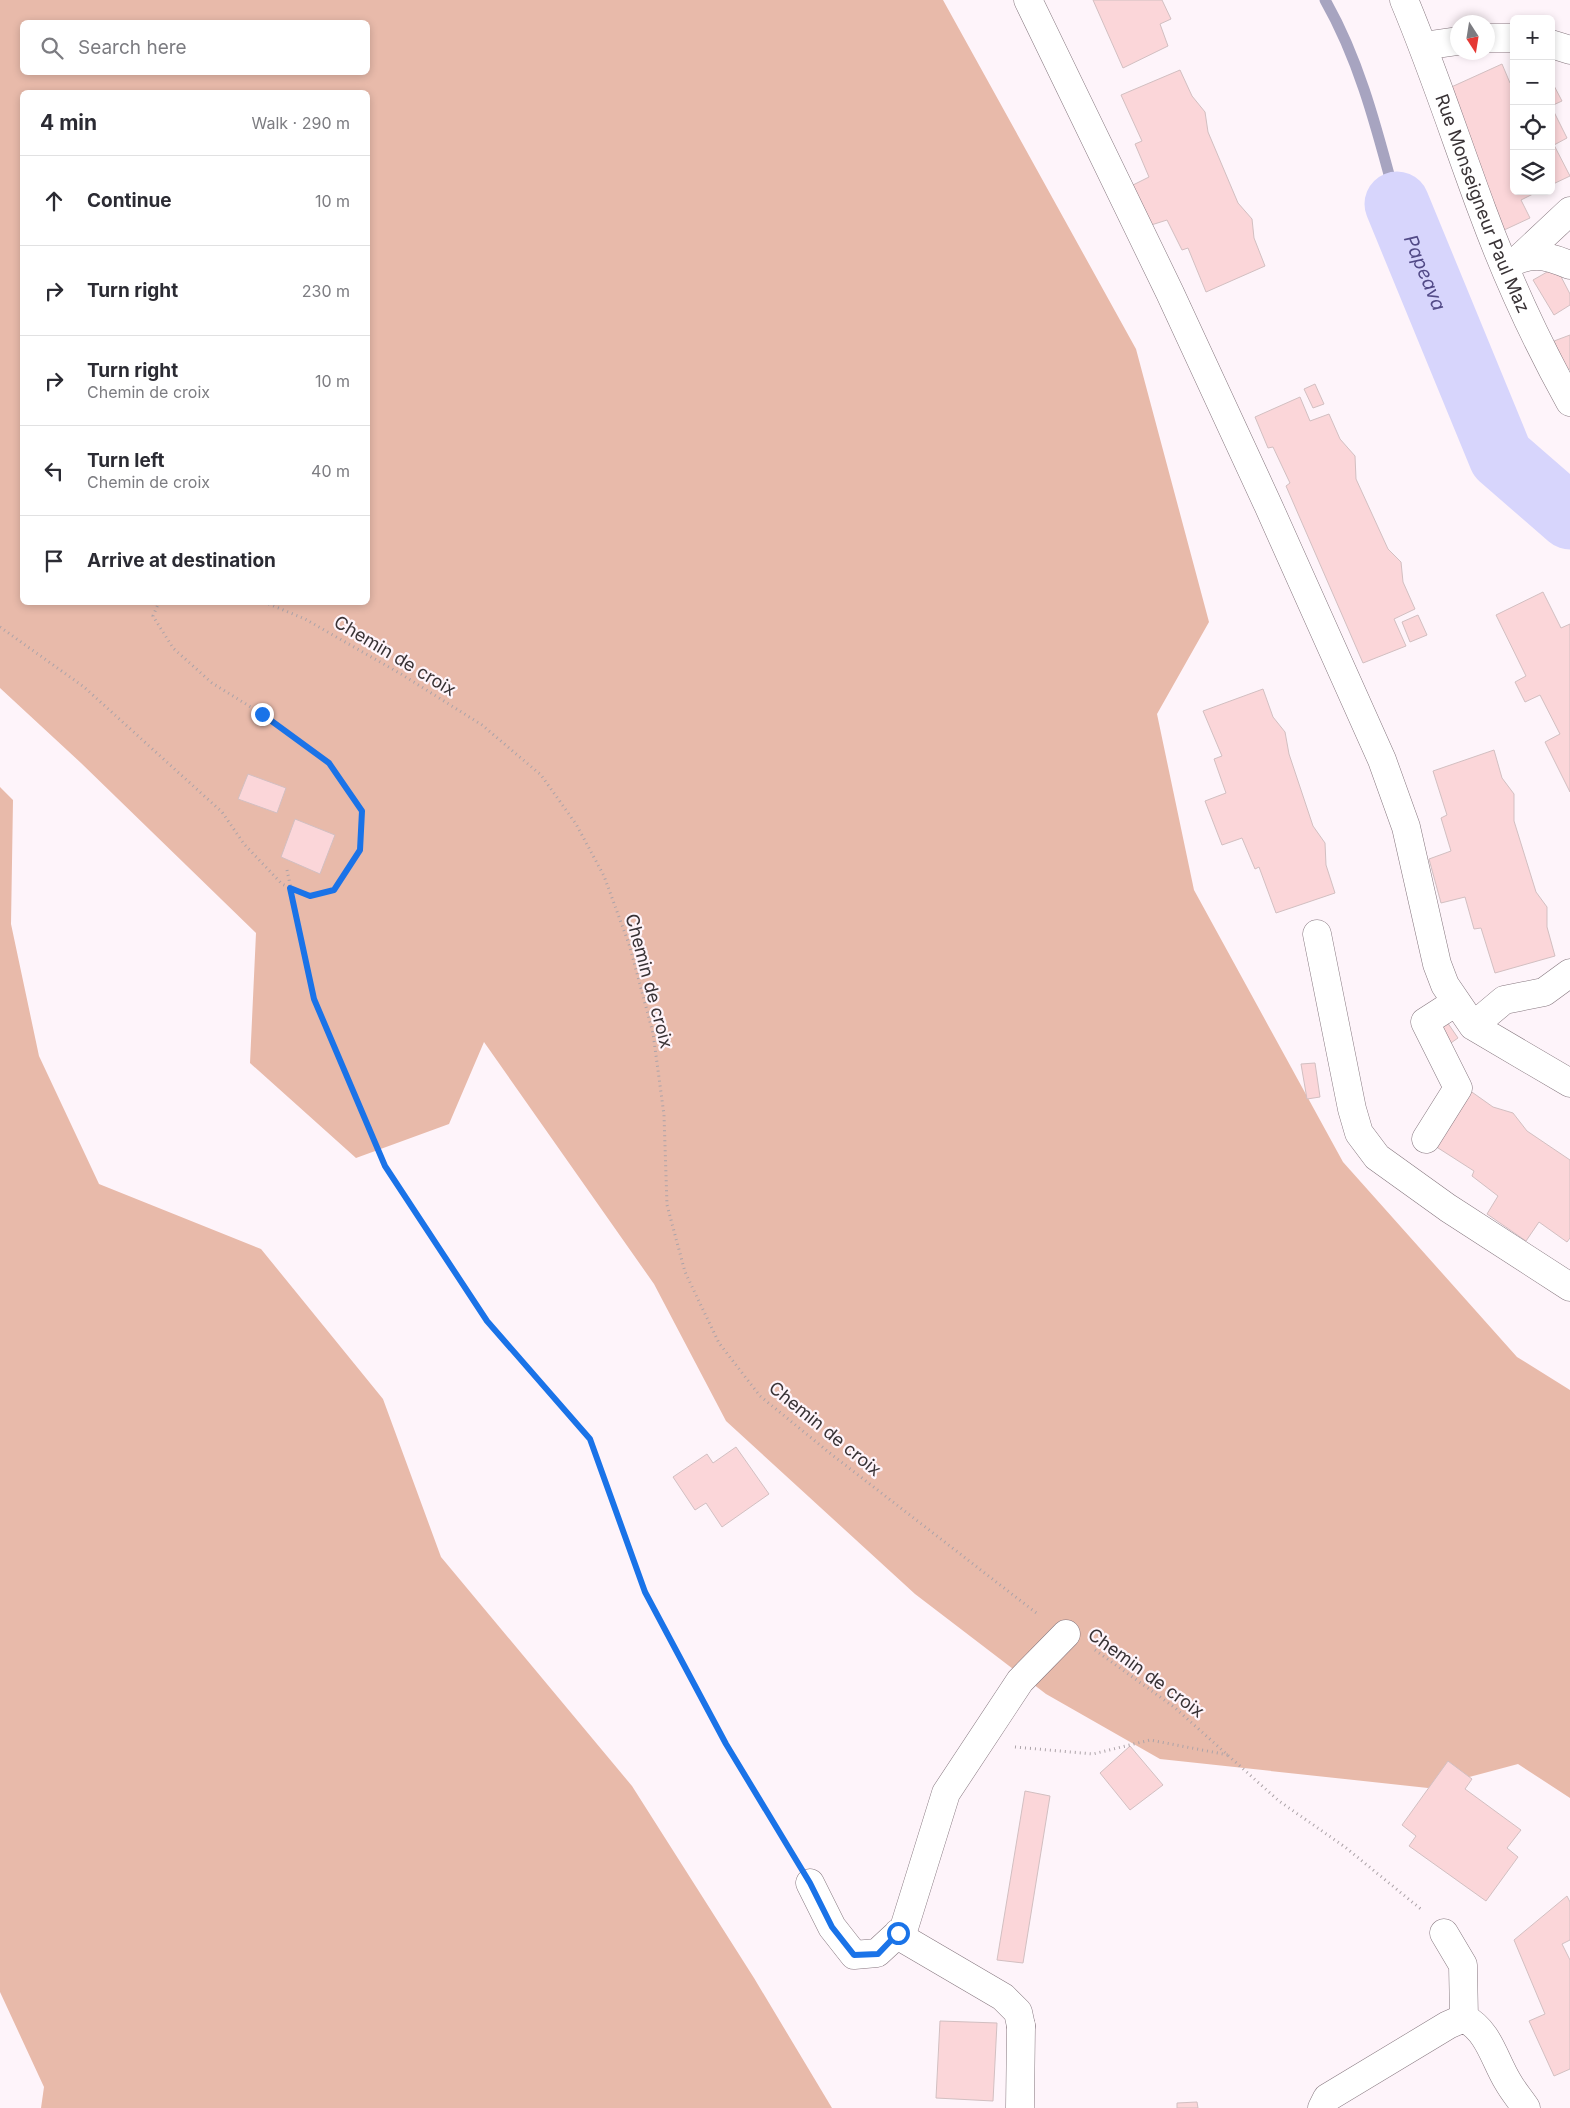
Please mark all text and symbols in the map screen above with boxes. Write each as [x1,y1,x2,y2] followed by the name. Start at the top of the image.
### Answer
[1450,15,1495,60] north arrow
[1510,15,1555,195] map controls
[1510,15,1555,60] button: +
[20,20,370,75] search box
[38,34,66,62] icon: search
[78,36,187,59] text: Search here
[1510,60,1555,105] button: −
[1431,91,1534,316] street label: Rue Monseigneur Paul Maz
[1510,105,1555,150] button: locate
[40,110,97,135] text: 4 min
[252,113,350,133] text: Walk · 290 m
[1510,150,1555,195] button: layers
[40,187,68,215] icon: ahead
[87,189,172,212] text: Continue
[315,191,350,211] text: 10 m
[1399,231,1451,314] water label: Papeava
[40,277,68,305] icon: right
[87,279,178,302] text: Turn right
[302,281,350,301] text: 230 m
[87,359,178,382] text: Turn right
[40,367,68,395] icon: right
[315,371,350,391] text: 10 m
[87,382,210,402] text: Chemin de croix
[87,449,165,472] text: Turn left
[40,457,68,485] icon: left
[311,461,350,481] text: 40 m
[87,472,210,492] text: Chemin de croix
[40,547,68,575] icon: arrive
[87,549,276,572] text: Arrive at destination
[331,611,460,700] street label: Chemin de croix
[251,703,274,726] route end
[621,911,678,1051] street label: Chemin de croix
[765,1377,886,1480] street label: Chemin de croix
[1084,1623,1209,1722] street label: Chemin de croix
[887,1922,910,1945] route start

